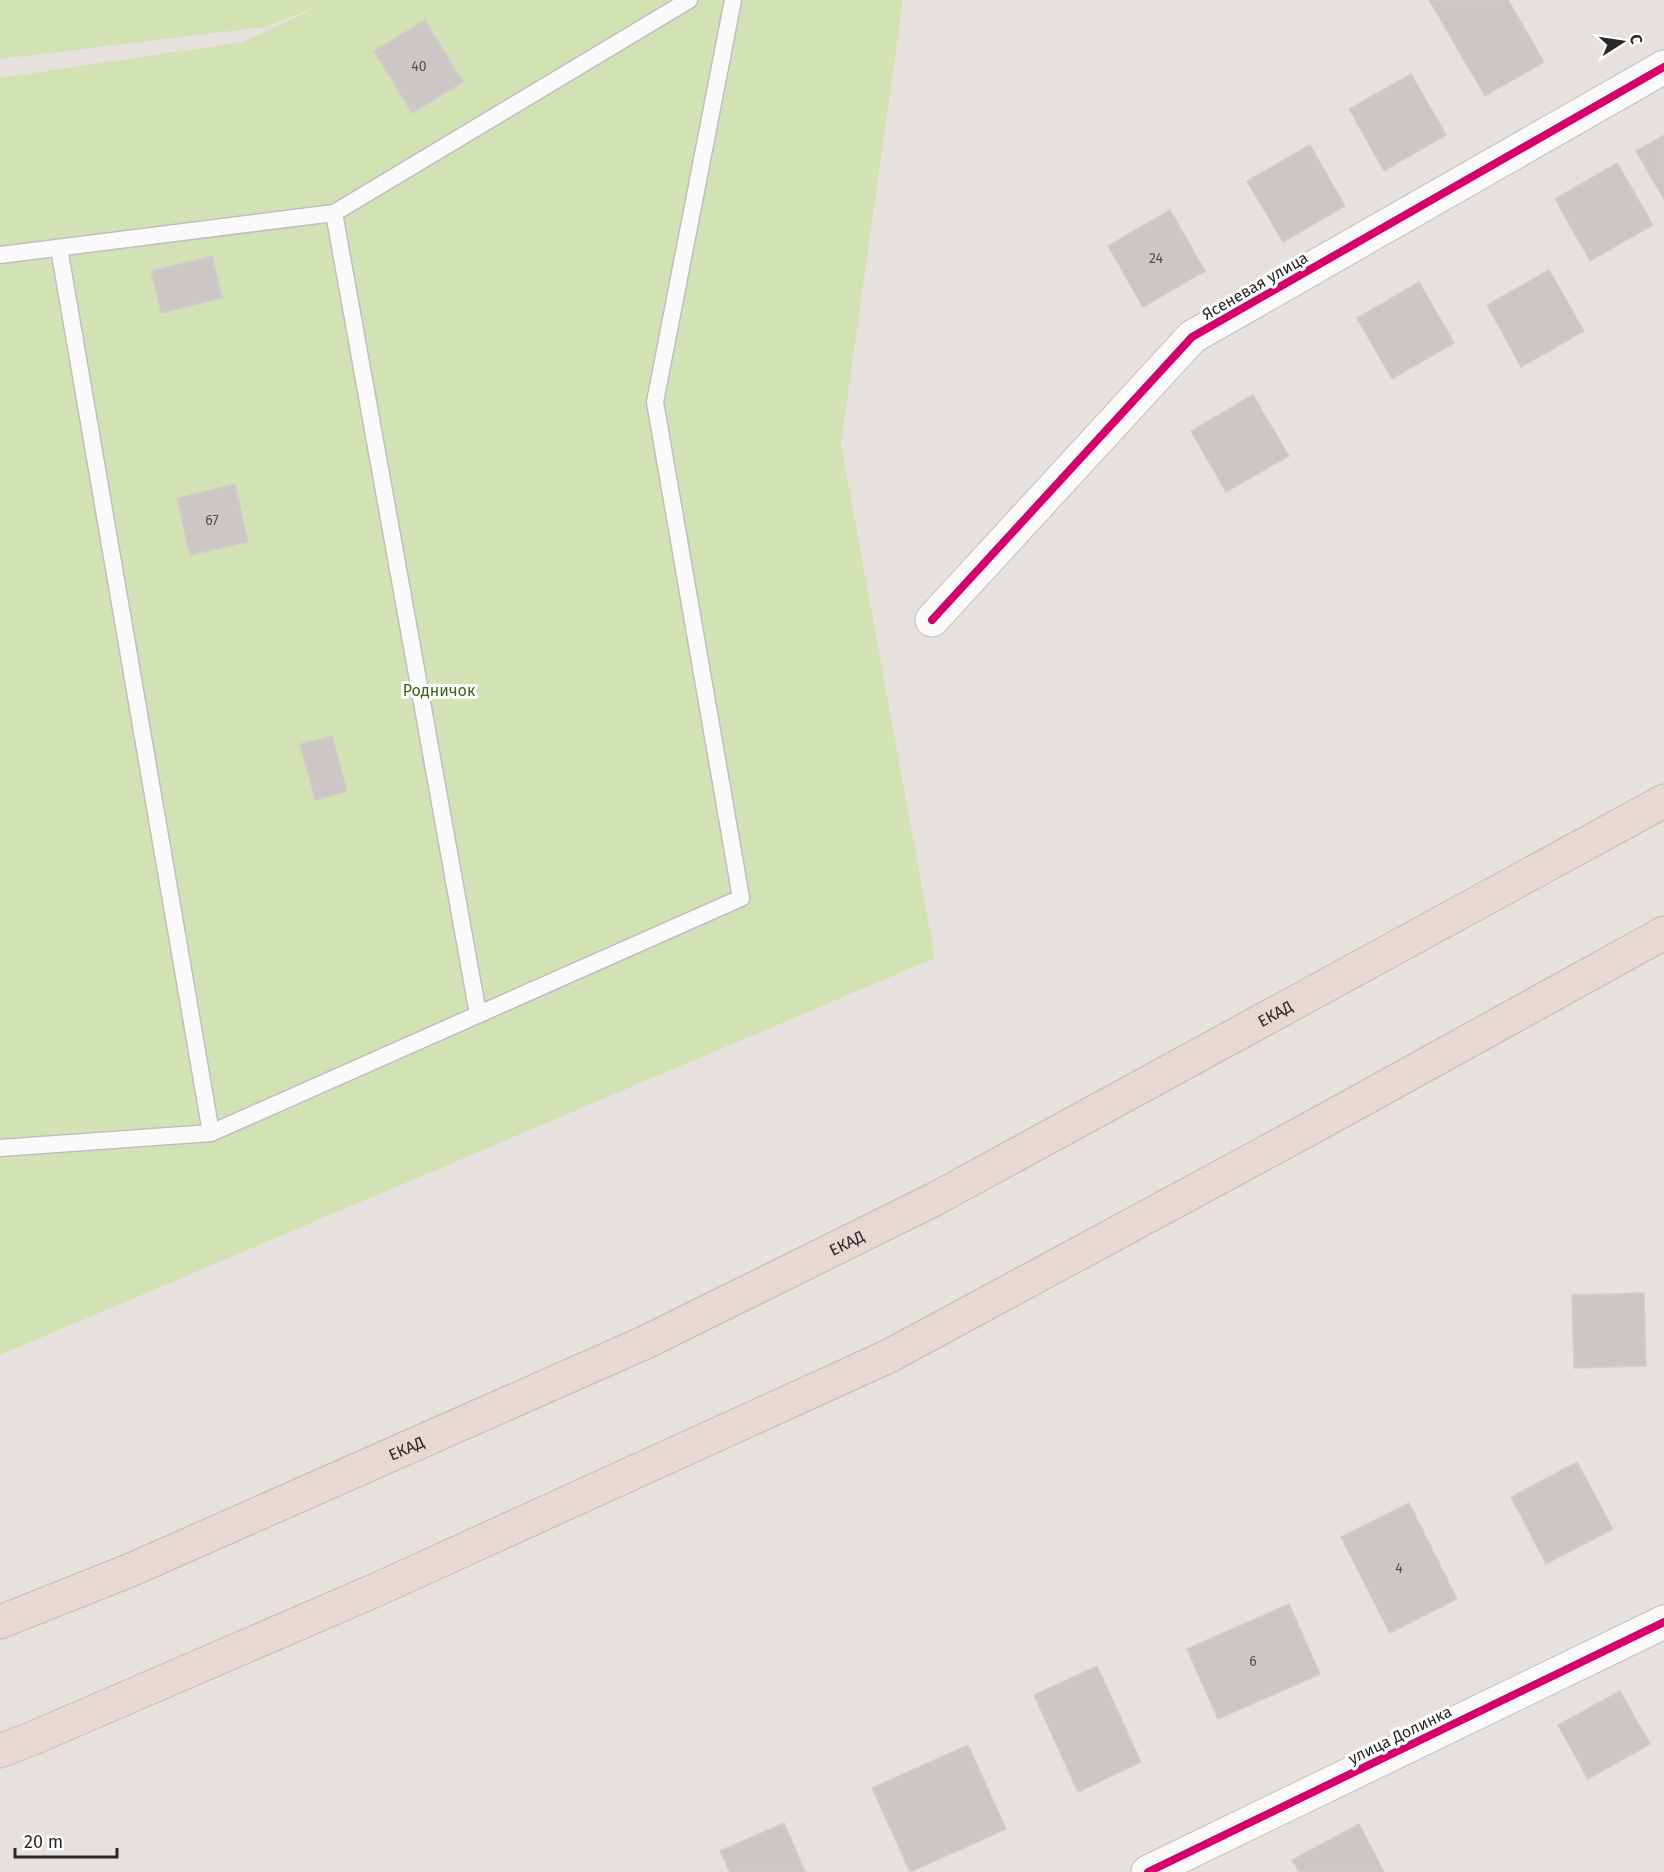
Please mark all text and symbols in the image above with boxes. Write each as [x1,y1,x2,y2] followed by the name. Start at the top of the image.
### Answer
[1592,12,1652,72] north arrow
[1626,33,1647,46] text: С
[411,58,427,75] house number: 40
[1199,248,1311,324] street label: Ясеневая улица
[1149,250,1164,267] house number: 24
[205,512,219,529] house number: 67
[403,681,476,700] park label: Родничок
[1254,996,1296,1031] street label: ЕКАД
[826,1226,868,1259] street label: ЕКАД
[386,1432,427,1464] street label: ЕКАД
[1395,1560,1403,1577] house number: 4
[1249,1653,1257,1670] house number: 6
[1345,1702,1455,1768] street label: улица Долинка
[15,1821,117,1859] scale bar
[24,1831,63,1853] text: 20 m

